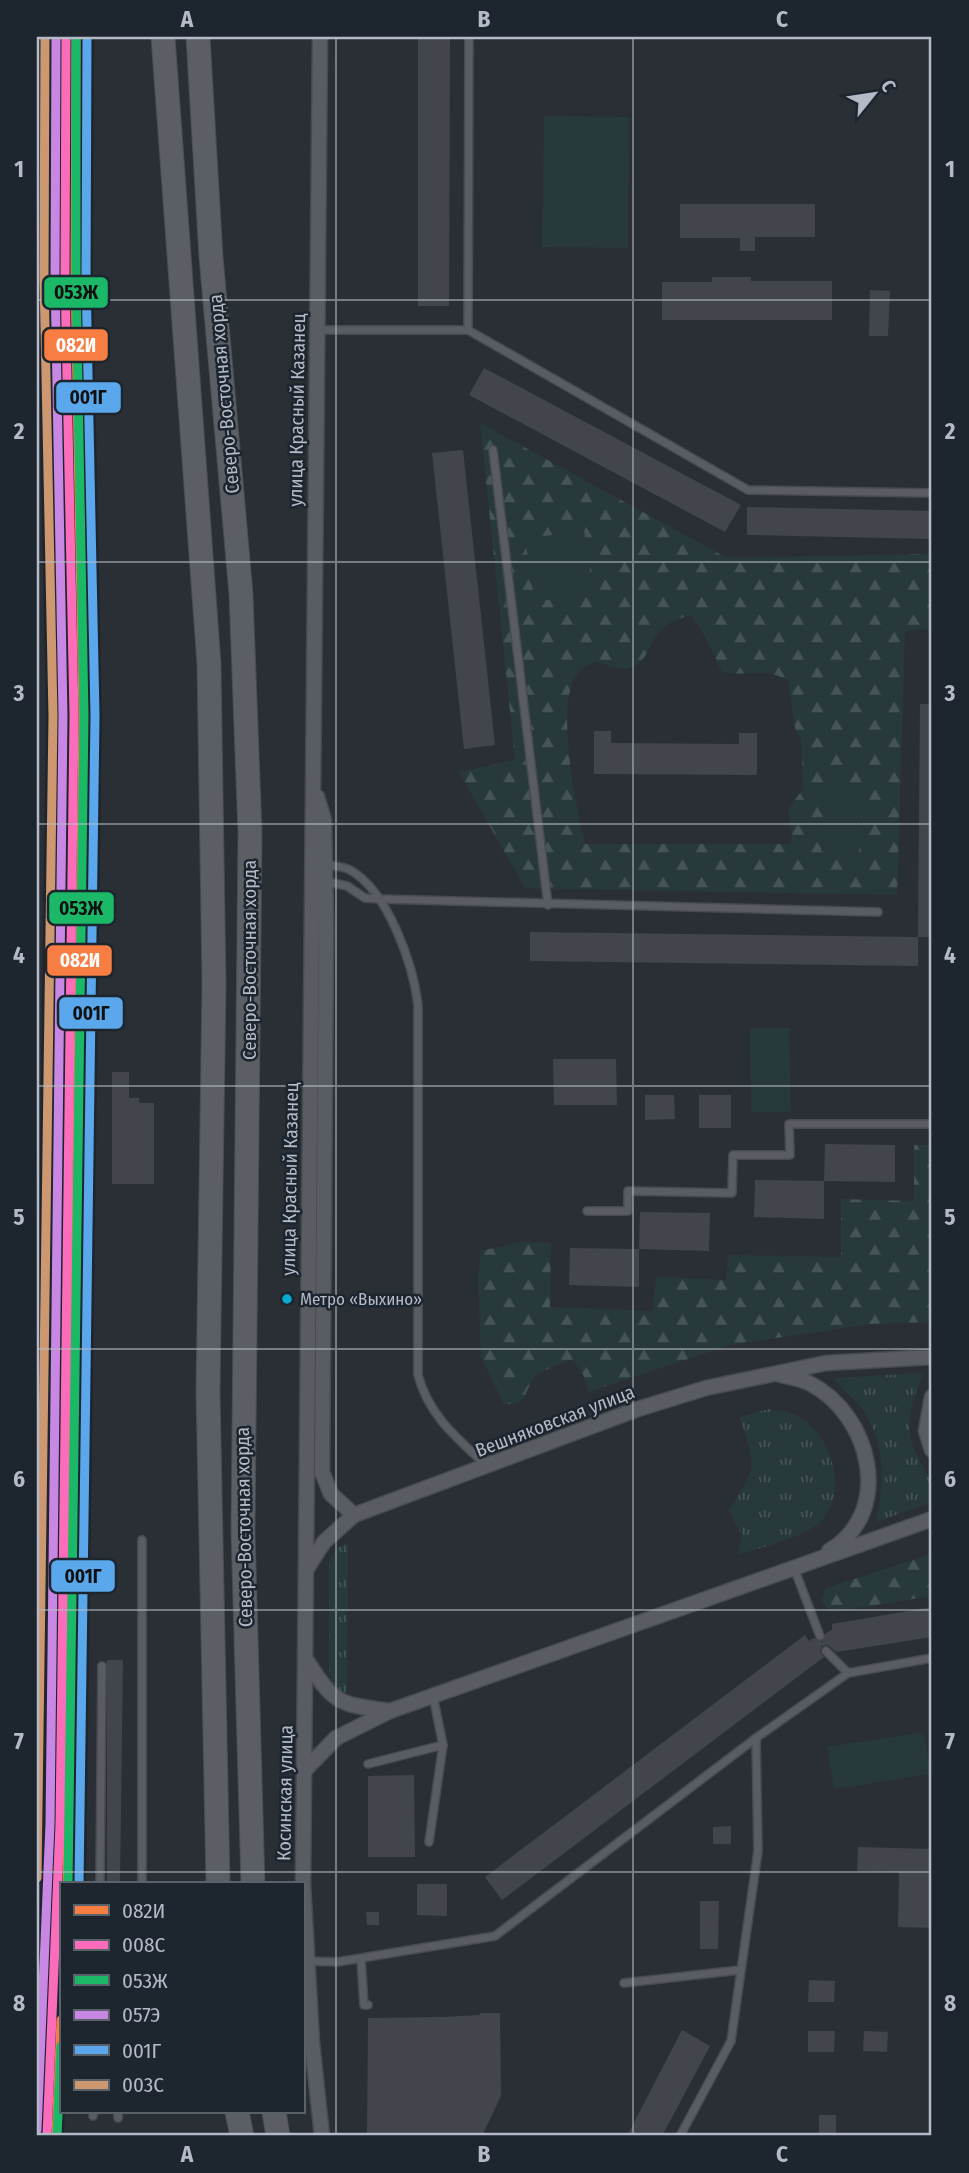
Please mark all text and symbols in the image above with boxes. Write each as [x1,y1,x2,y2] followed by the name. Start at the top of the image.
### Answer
[180,5,194,33] text: A
[478,5,491,33] text: B
[776,5,788,33] text: C
[839,60,909,130] north arrow
[876,76,901,96] text: С
[14,155,24,183] text: 1
[945,155,955,183] text: 1
[43,276,109,309] line badge: 053Ж
[54,281,98,304] text: 053Ж
[204,293,244,495] street label: Северо-Восточная хорда
[284,313,310,507] street label: улица Красный Казанец
[43,328,109,362] line badge: 082И
[56,334,96,357] text: 082И
[55,381,122,414] line badge: 001Г
[69,386,107,409] text: 001Г
[13,417,25,445] text: 2
[944,417,956,445] text: 2
[13,679,25,707] text: 3
[944,679,956,707] text: 3
[238,860,261,1060] street label: Северо-Восточная хорда
[48,891,115,925] line badge: 053Ж
[59,897,103,920] text: 053Ж
[13,941,25,969] text: 4
[944,941,956,969] text: 4
[46,944,113,977] line badge: 082И
[60,949,100,972] text: 082И
[58,996,124,1030] line badge: 001Г
[72,1002,110,1025] text: 001Г
[277,1082,303,1276] street label: улица Красный Казанец
[13,1203,25,1231] text: 5
[944,1203,956,1231] text: 5
[300,1289,422,1310] place label: Метро «Выхино»
[280,1292,294,1306] marker: Метро «Выхино»
[472,1380,638,1462] street label: Вешняковская улица
[231,1427,257,1627] street label: Северо-Восточная хорда
[13,1465,25,1493] text: 6
[944,1465,956,1493] text: 6
[50,1559,116,1593] line badge: 001Г
[64,1565,102,1588] text: 001Г
[272,1725,298,1861] street label: Косинская улица
[14,1727,24,1755] text: 7
[945,1727,955,1755] text: 7
[60,1882,304,2114] legend
[122,1898,165,1924] text: 082И
[122,1932,165,1958] text: 008С
[122,1968,168,1994] text: 053Ж
[13,1989,25,2017] text: 8
[944,1989,956,2017] text: 8
[122,2002,160,2028] text: 057Э
[122,2038,162,2064] text: 001Г
[122,2072,164,2098] text: 003С
[180,2140,194,2168] text: A
[478,2140,491,2168] text: B
[776,2140,788,2168] text: C

